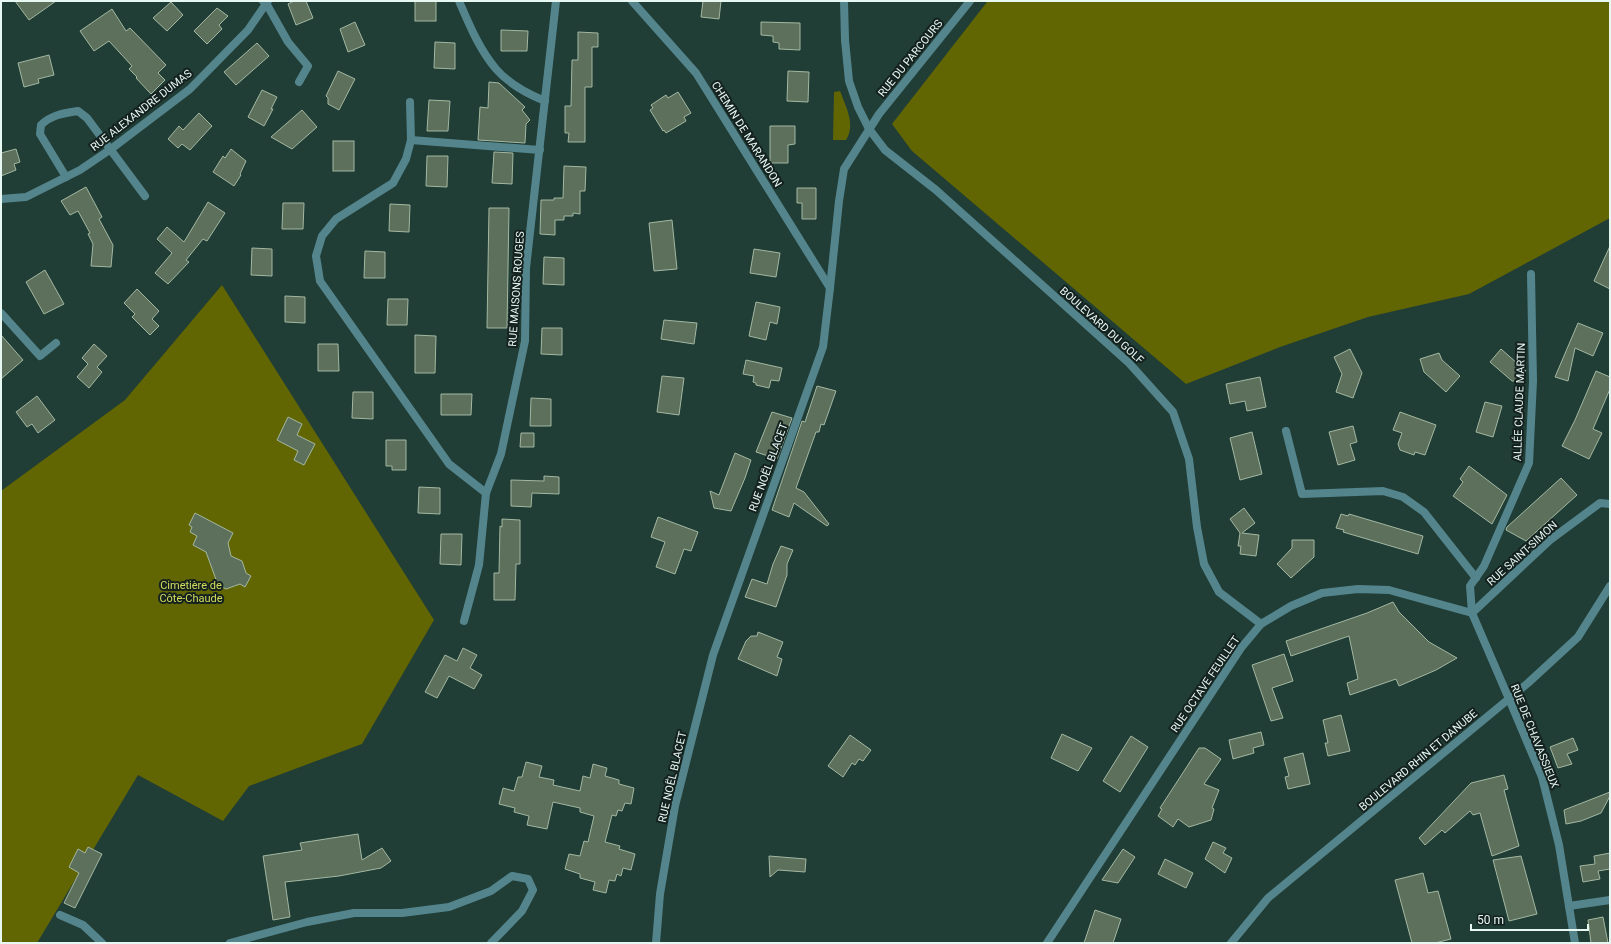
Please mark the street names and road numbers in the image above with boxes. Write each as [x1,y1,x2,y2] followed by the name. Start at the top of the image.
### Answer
[875,17,946,99] street label: RUE DU PARCOURS
[88,67,195,154] street label: RUE ALEXANDRE DUMAS
[709,79,784,189] street label: CHEMIN DE MARANDON
[506,230,527,347] street label: RUE MAISONS ROUGES
[1057,284,1146,366] street label: BOULEVARD DU GOLF
[1511,343,1528,461] street label: ALLÉE CLAUDE MARTIN
[746,421,791,513] street label: RUE NOËL BLACET
[1484,518,1560,588] street label: RUE SAINT-SIMON
[1168,633,1243,735] street label: RUE OCTAVE FEUILLET
[1508,682,1561,790] street label: RUE DE CHAVASSIEUX
[1357,707,1480,814] street label: BOULEVARD RHIN ET DANUBE
[656,730,689,824] street label: RUE NOËL BLACET

